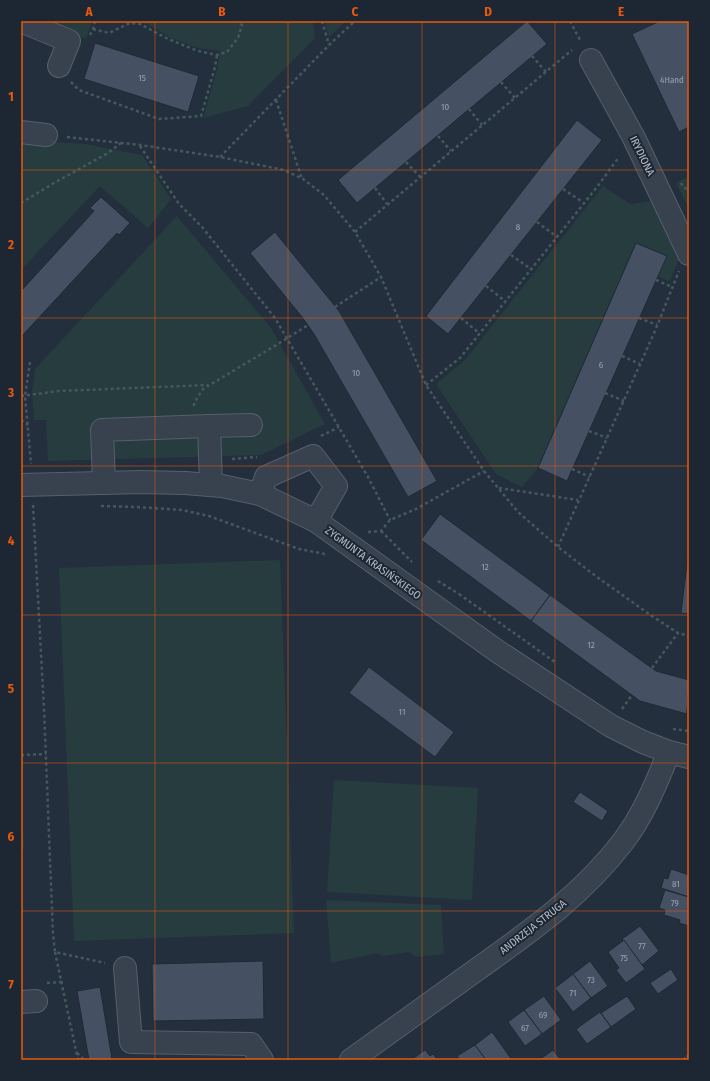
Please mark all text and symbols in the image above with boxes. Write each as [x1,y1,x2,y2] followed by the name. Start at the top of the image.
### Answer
[84,4,93,19] text: A
[218,4,226,19] text: B
[352,4,359,19] text: C
[484,4,492,19] text: D
[618,4,624,19] text: E
[138,73,146,83] house number: 15
[660,75,684,85] house number: 4Hand
[8,89,14,104] text: 1
[441,102,449,112] house number: 10
[627,134,657,178] street label: IRYDIONA
[516,222,521,232] house number: 8
[7,237,14,252] text: 2
[599,360,604,370] house number: 6
[352,368,360,378] house number: 10
[7,385,14,400] text: 3
[322,523,424,602] street label: ZYGMUNTA KRASIŃSKIEGO
[8,533,15,548] text: 4
[481,562,489,572] house number: 12
[587,640,595,650] house number: 12
[8,681,14,696] text: 5
[399,707,405,717] house number: 11
[8,829,15,844] text: 6
[672,879,680,889] house number: 81
[497,897,569,957] street label: ANDRZEJA STRUGA
[671,898,679,908] house number: 79
[638,941,646,951] house number: 77
[620,953,628,963] house number: 75
[587,975,595,985] house number: 73
[8,977,14,992] text: 7
[569,988,577,998] house number: 71
[539,1010,547,1020] house number: 69
[521,1023,529,1033] house number: 67

